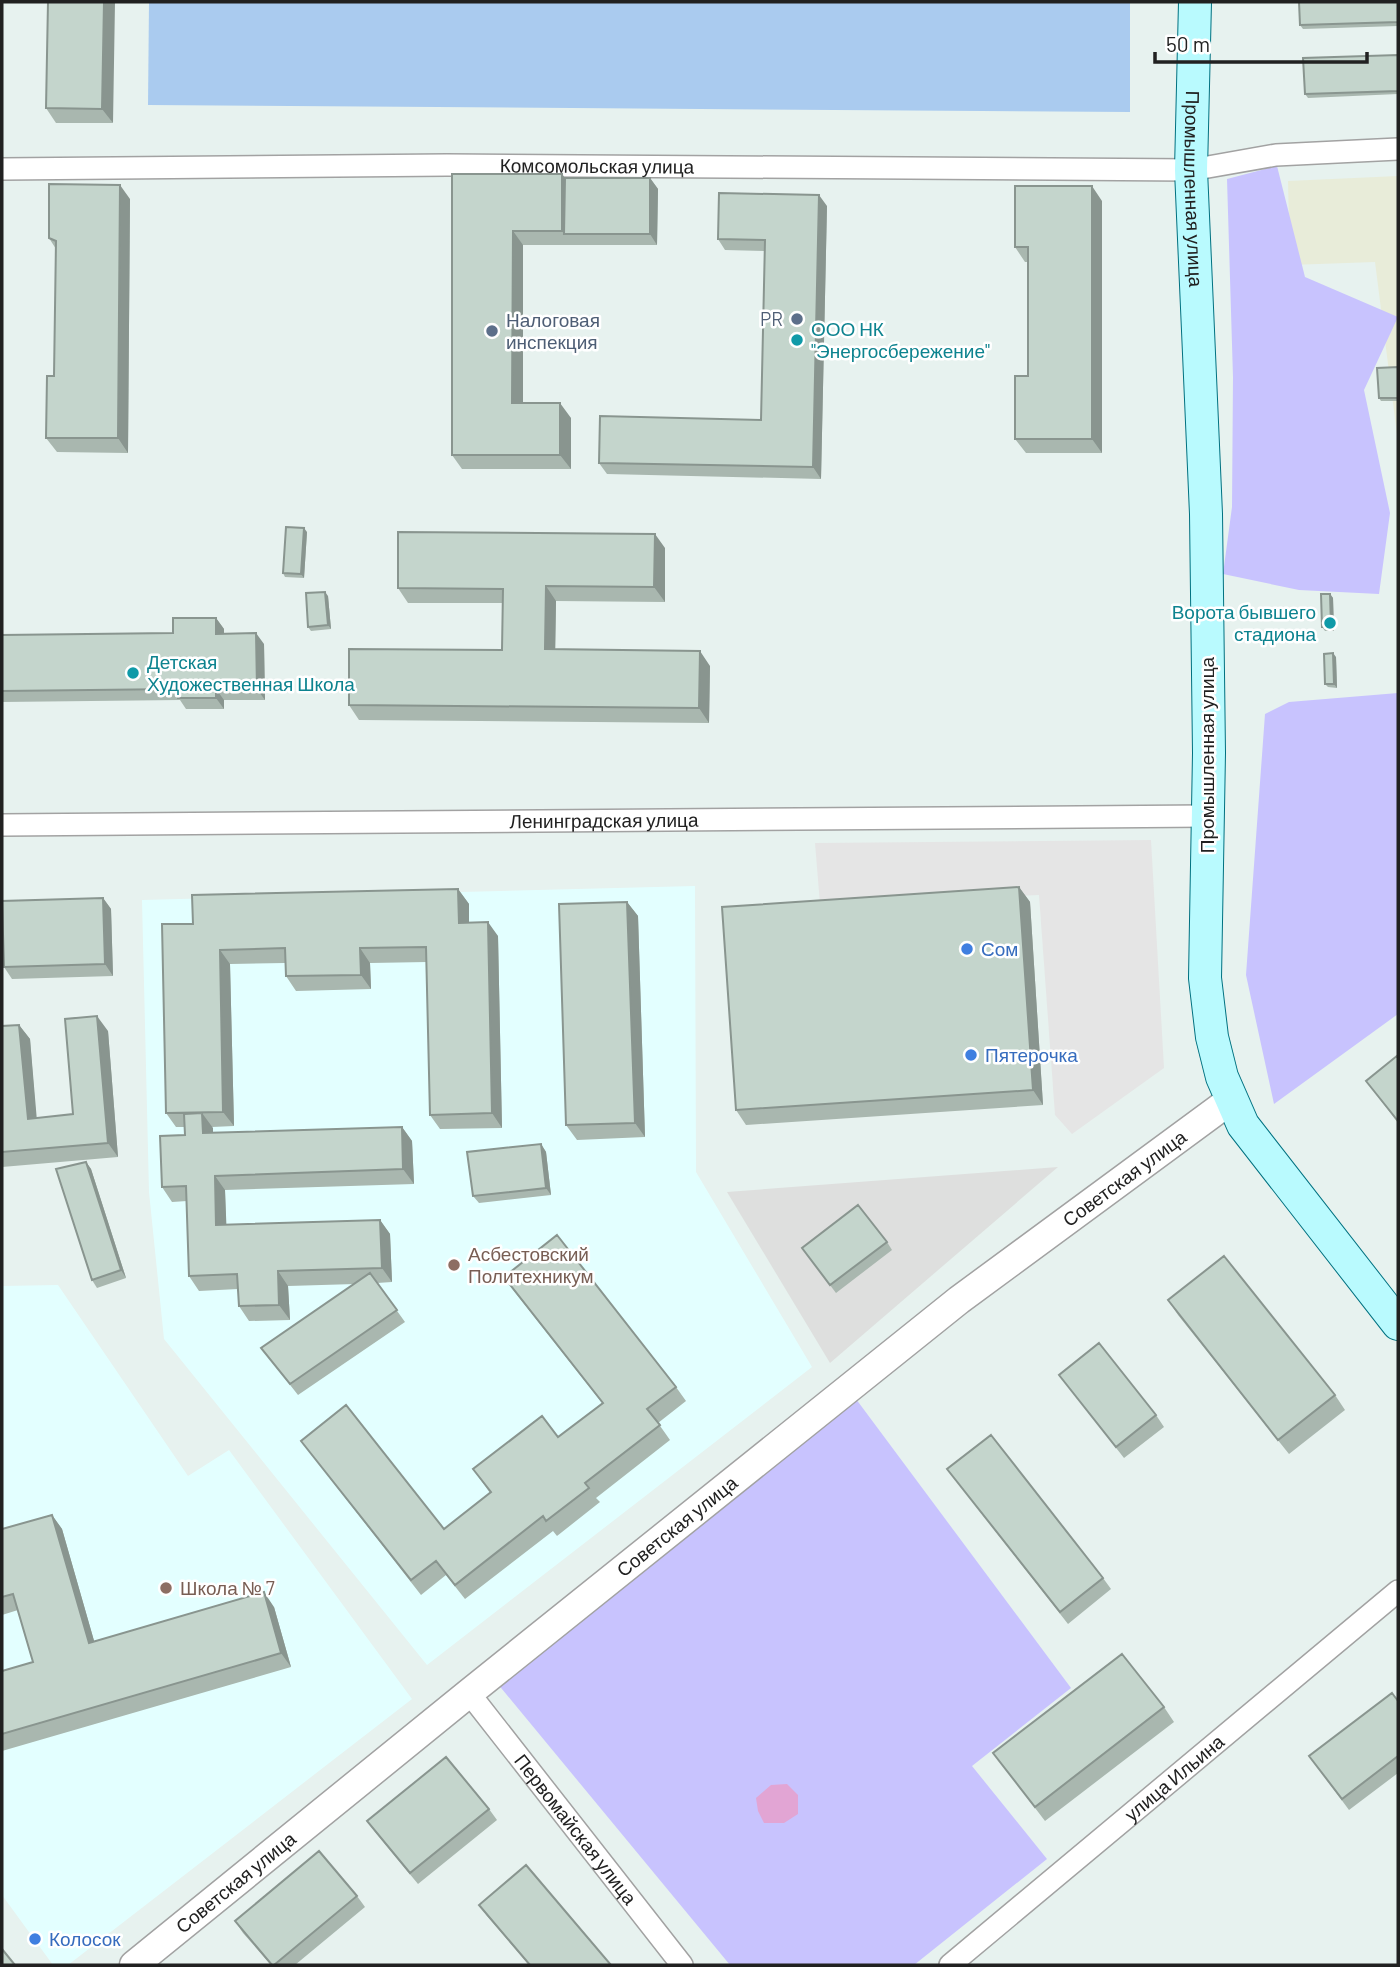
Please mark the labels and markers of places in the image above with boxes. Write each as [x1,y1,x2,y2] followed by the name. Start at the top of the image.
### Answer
[760,307,783,330] place label: PR
[506,308,600,353] place label: Налоговая инспекция
[789,311,805,327] marker: PR
[811,317,990,362] place label: ООО НК "Энергосбережение"
[484,323,500,339] marker: Налоговая инспекция
[789,332,805,348] marker: ООО НК "Энергосбережение"
[1172,600,1316,645] place label: Ворота бывшего стадиона
[1322,615,1338,631] marker: Ворота бывшего стадиона
[147,650,355,695] place label: Детская Художественная Школа
[125,665,141,681] marker: Детская Художественная Школа
[981,937,1018,960] place label: Сом
[959,941,975,957] marker: Сом
[985,1043,1078,1066] place label: Пятерочка
[963,1047,979,1063] marker: Пятерочка
[468,1242,594,1287] place label: Асбестовский Политехникум
[446,1257,462,1273] marker: Асбестовский Политехникум
[180,1576,275,1599] place label: Школа № 7
[158,1580,174,1596] marker: Школа № 7
[49,1927,121,1950] place label: Колосок
[27,1931,43,1947] marker: Колосок

